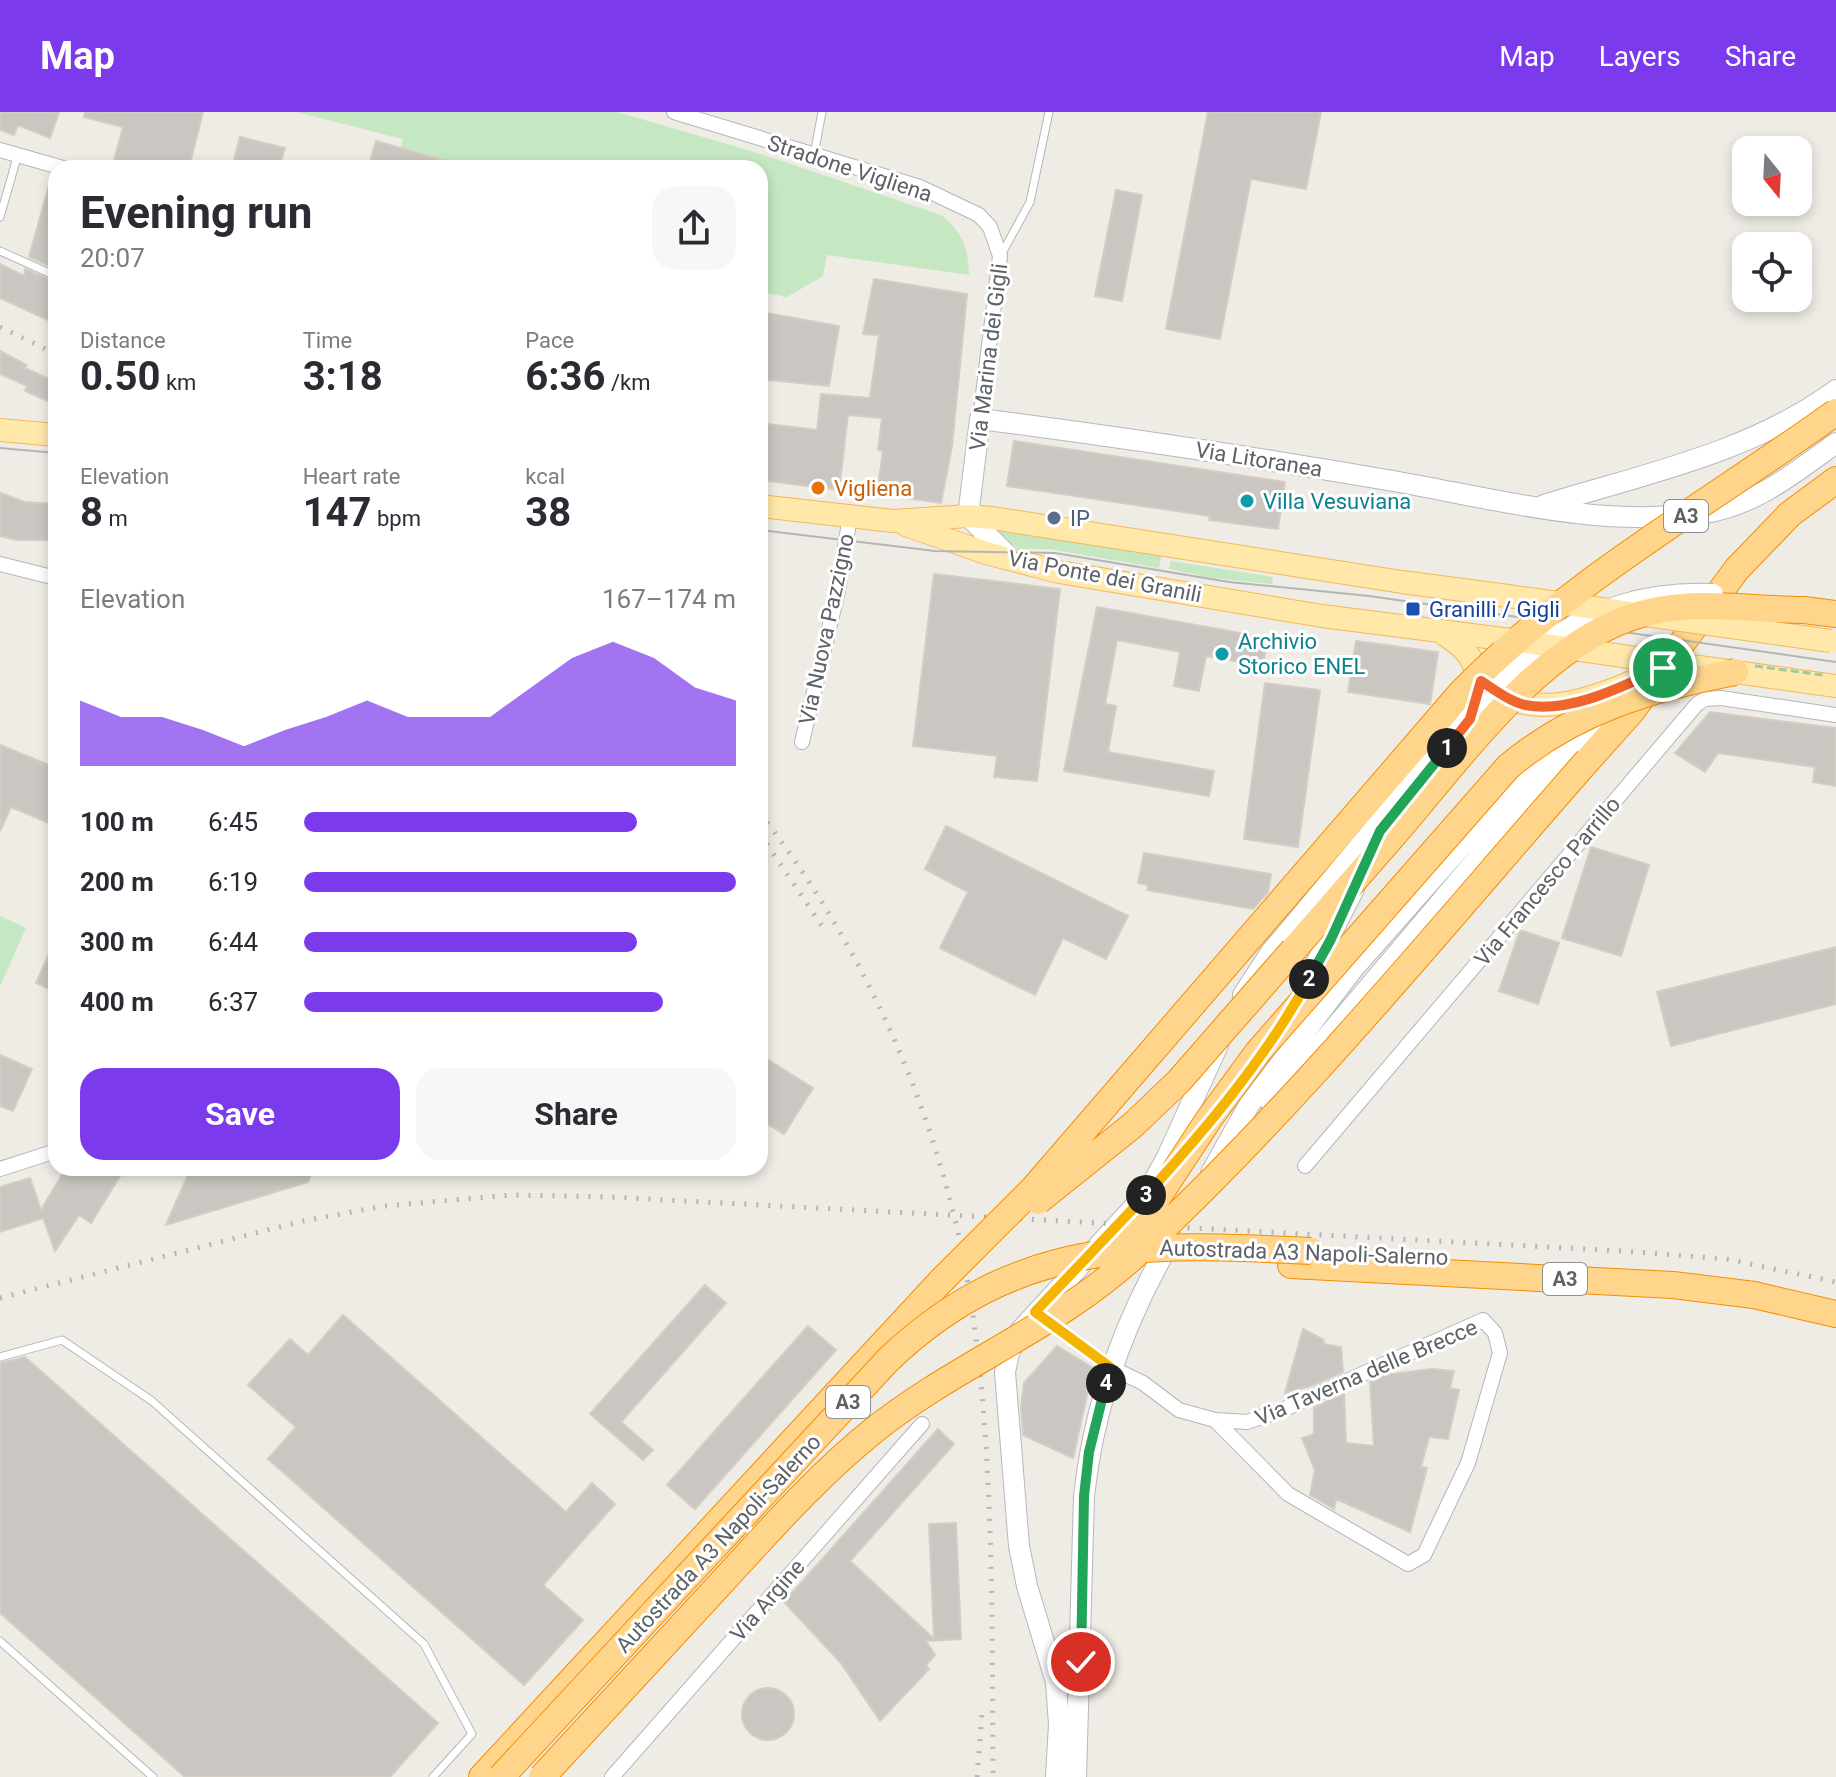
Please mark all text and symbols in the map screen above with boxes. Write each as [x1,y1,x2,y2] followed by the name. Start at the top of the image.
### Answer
[40,34,115,78] text: Map
[1499,40,1555,73] text: Map
[1599,40,1681,73] text: Layers
[1725,40,1796,73] text: Share
[764,130,935,207] street label: Stradone Vigliena
[1732,136,1812,216] north arrow
[1732,136,1812,312] map controls
[652,186,736,270] button: share
[80,187,312,239] text: Evening run
[1732,232,1812,312] button: locate
[80,243,145,273] text: 20:07
[965,262,1012,452] street label: Via Marina dei Gigli
[80,328,166,353] text: Distance
[303,328,352,353] text: Time
[525,328,574,353] text: Pace
[80,353,160,400] text: 0.50
[303,353,383,400] text: 3:18
[525,353,605,400] text: 6:36
[160,370,196,395] text: km
[605,370,650,395] text: /km
[1194,437,1324,482] street label: Via Litoranea
[80,464,169,489] text: Elevation
[303,464,401,489] text: Heart rate
[525,464,565,489] text: kcal
[834,476,912,501] place label: Vigliena
[809,479,827,497] marker: Vigliena
[80,489,103,536] text: 8
[303,489,372,536] text: 147
[525,489,571,536] text: 38
[1263,489,1411,514] place label: Villa Vesuviana
[1238,492,1256,510] marker: Villa Vesuviana
[1664,500,1708,532] road number: A3
[103,506,128,531] text: m
[372,506,421,531] text: bpm
[1070,506,1090,531] place label: IP
[1045,509,1063,527] marker: IP
[794,531,859,727] street label: Via Nuova Pazzigno
[1006,545,1204,608] street label: Via Ponte dei Granili
[80,584,185,614] text: Elevation
[602,584,736,614] text: 167–174 m
[1429,597,1560,622] place label: Granilli / Gigli
[1404,600,1422,618] marker: Granilli / Gigli
[1238,629,1366,679] place label: Archivio Storico ENEL
[1629,634,1697,702] pin
[1213,645,1231,663] marker: Archivio Storico ENEL
[1641,646,1685,690] icon: arrive
[1427,728,1467,768] pin: 1
[1441,735,1453,760] text: 1
[1469,792,1625,971] street label: Via Francesco Parrillo
[80,807,154,837] text: 100 m
[208,807,258,837] text: 6:45
[80,867,154,897] text: 200 m
[208,867,258,897] text: 6:19
[80,927,154,957] text: 300 m
[208,927,258,957] text: 6:44
[1289,959,1329,999] pin: 2
[1303,966,1315,991] text: 2
[80,987,154,1017] text: 400 m
[208,987,258,1017] text: 6:37
[80,1068,400,1160] button: Save
[416,1068,736,1160] button: Share
[1126,1175,1166,1215] pin: 3
[1140,1182,1152,1207] text: 3
[1159,1235,1449,1270] street label: Autostrada A3 Napoli-Salerno
[1543,1263,1587,1295] road number: A3
[1252,1314,1481,1431] street label: Via Taverna delle Brecce
[1086,1363,1126,1403] pin: 4
[1100,1370,1112,1395] text: 4
[826,1386,870,1418] road number: A3
[611,1429,826,1658] street label: Autostrada A3 Napoli-Salerno
[725,1554,810,1646] street label: Via Argine
[1047,1628,1115,1696] pin
[1059,1640,1103,1684] icon: check

